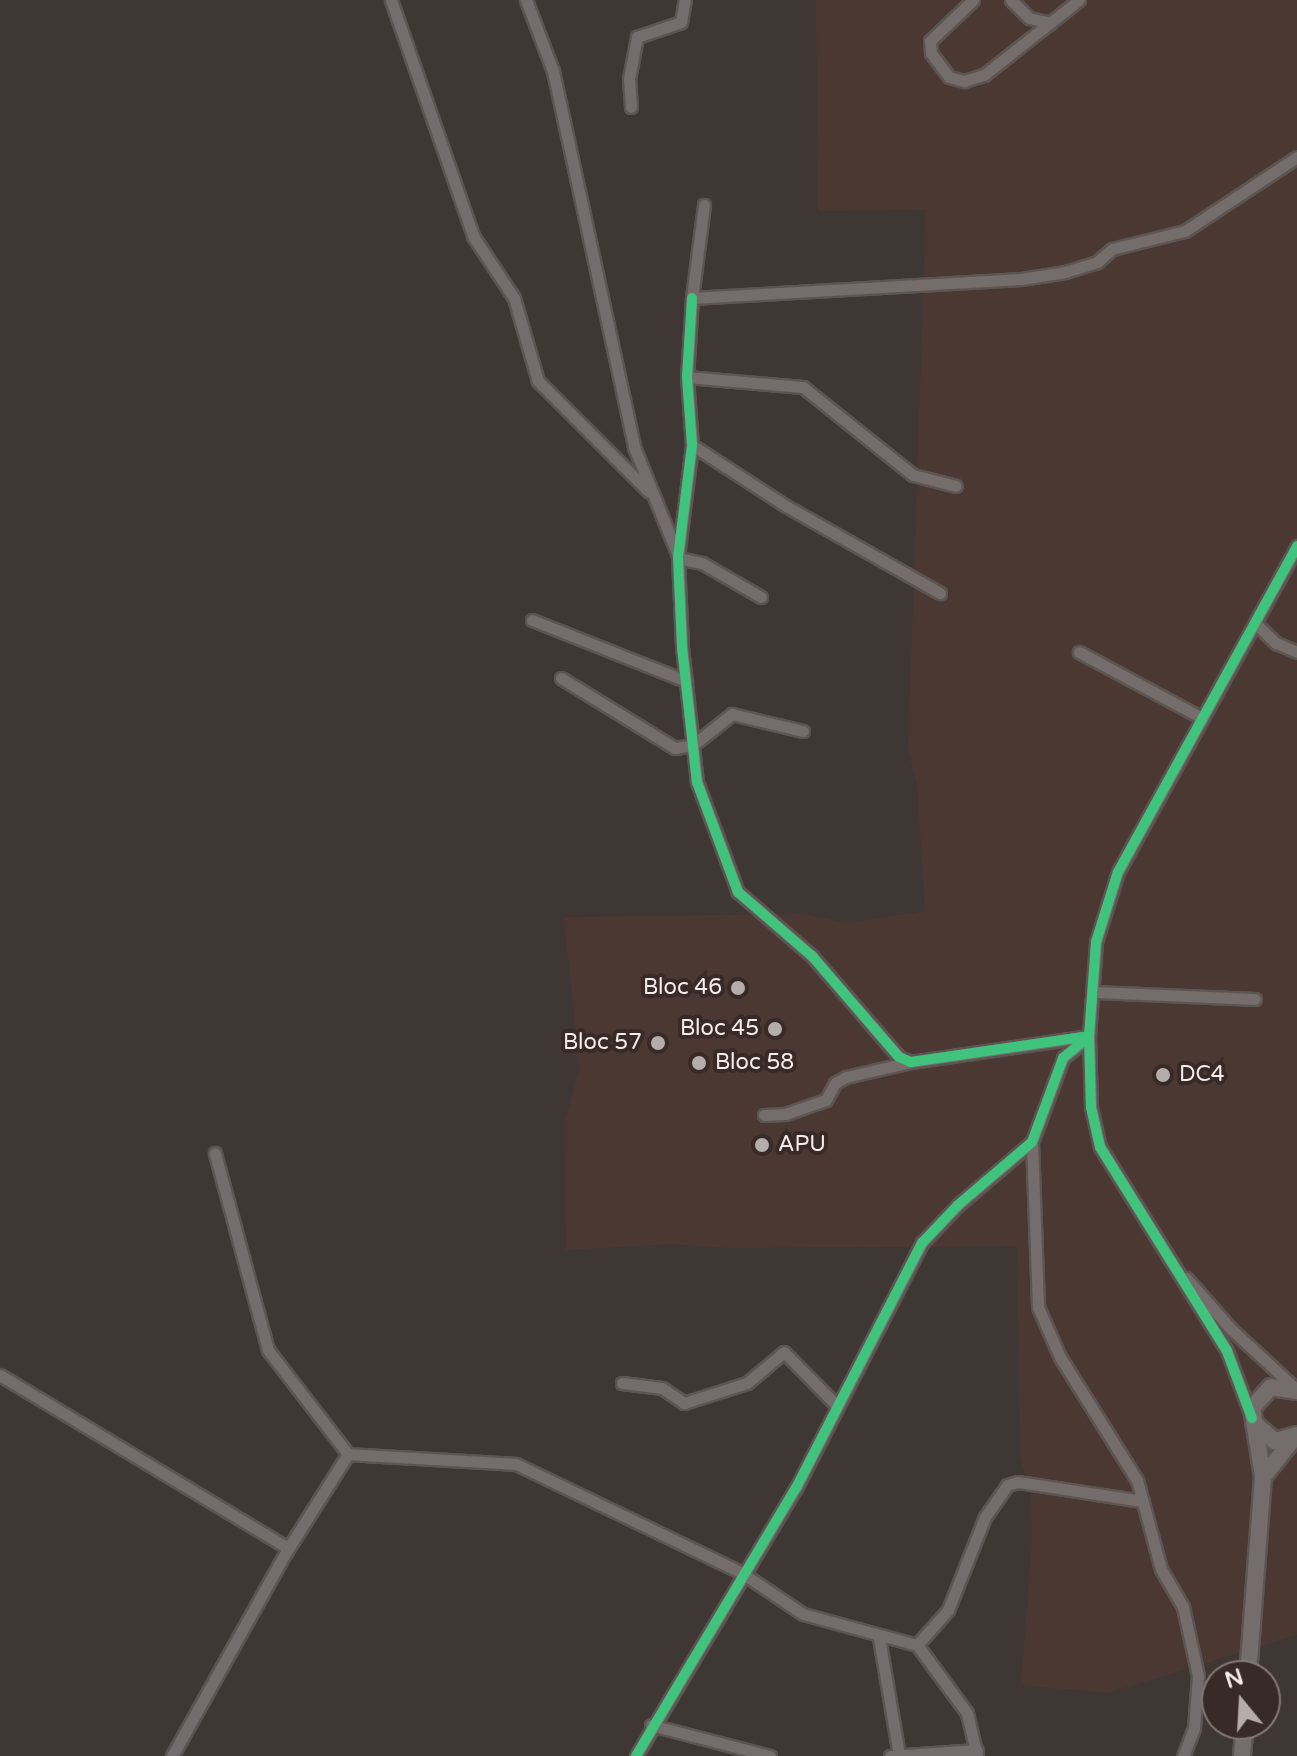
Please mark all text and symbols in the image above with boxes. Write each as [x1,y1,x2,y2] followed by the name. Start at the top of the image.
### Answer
[643,975,722,1001] place label: Bloc 46
[729,979,747,997] marker: Bloc 46
[680,1016,759,1042] place label: Bloc 45
[766,1020,784,1038] marker: Bloc 45
[563,1030,642,1056] place label: Bloc 57
[649,1034,667,1052] marker: Bloc 57
[715,1050,794,1076] place label: Bloc 58
[690,1054,708,1072] marker: Bloc 58
[1179,1062,1225,1088] place label: DC4
[1154,1066,1172,1084] marker: DC4
[778,1132,826,1158] place label: APU
[753,1136,771,1154] marker: APU
[1201,1660,1281,1740] north arrow
[1222,1664,1247,1694] text: N

